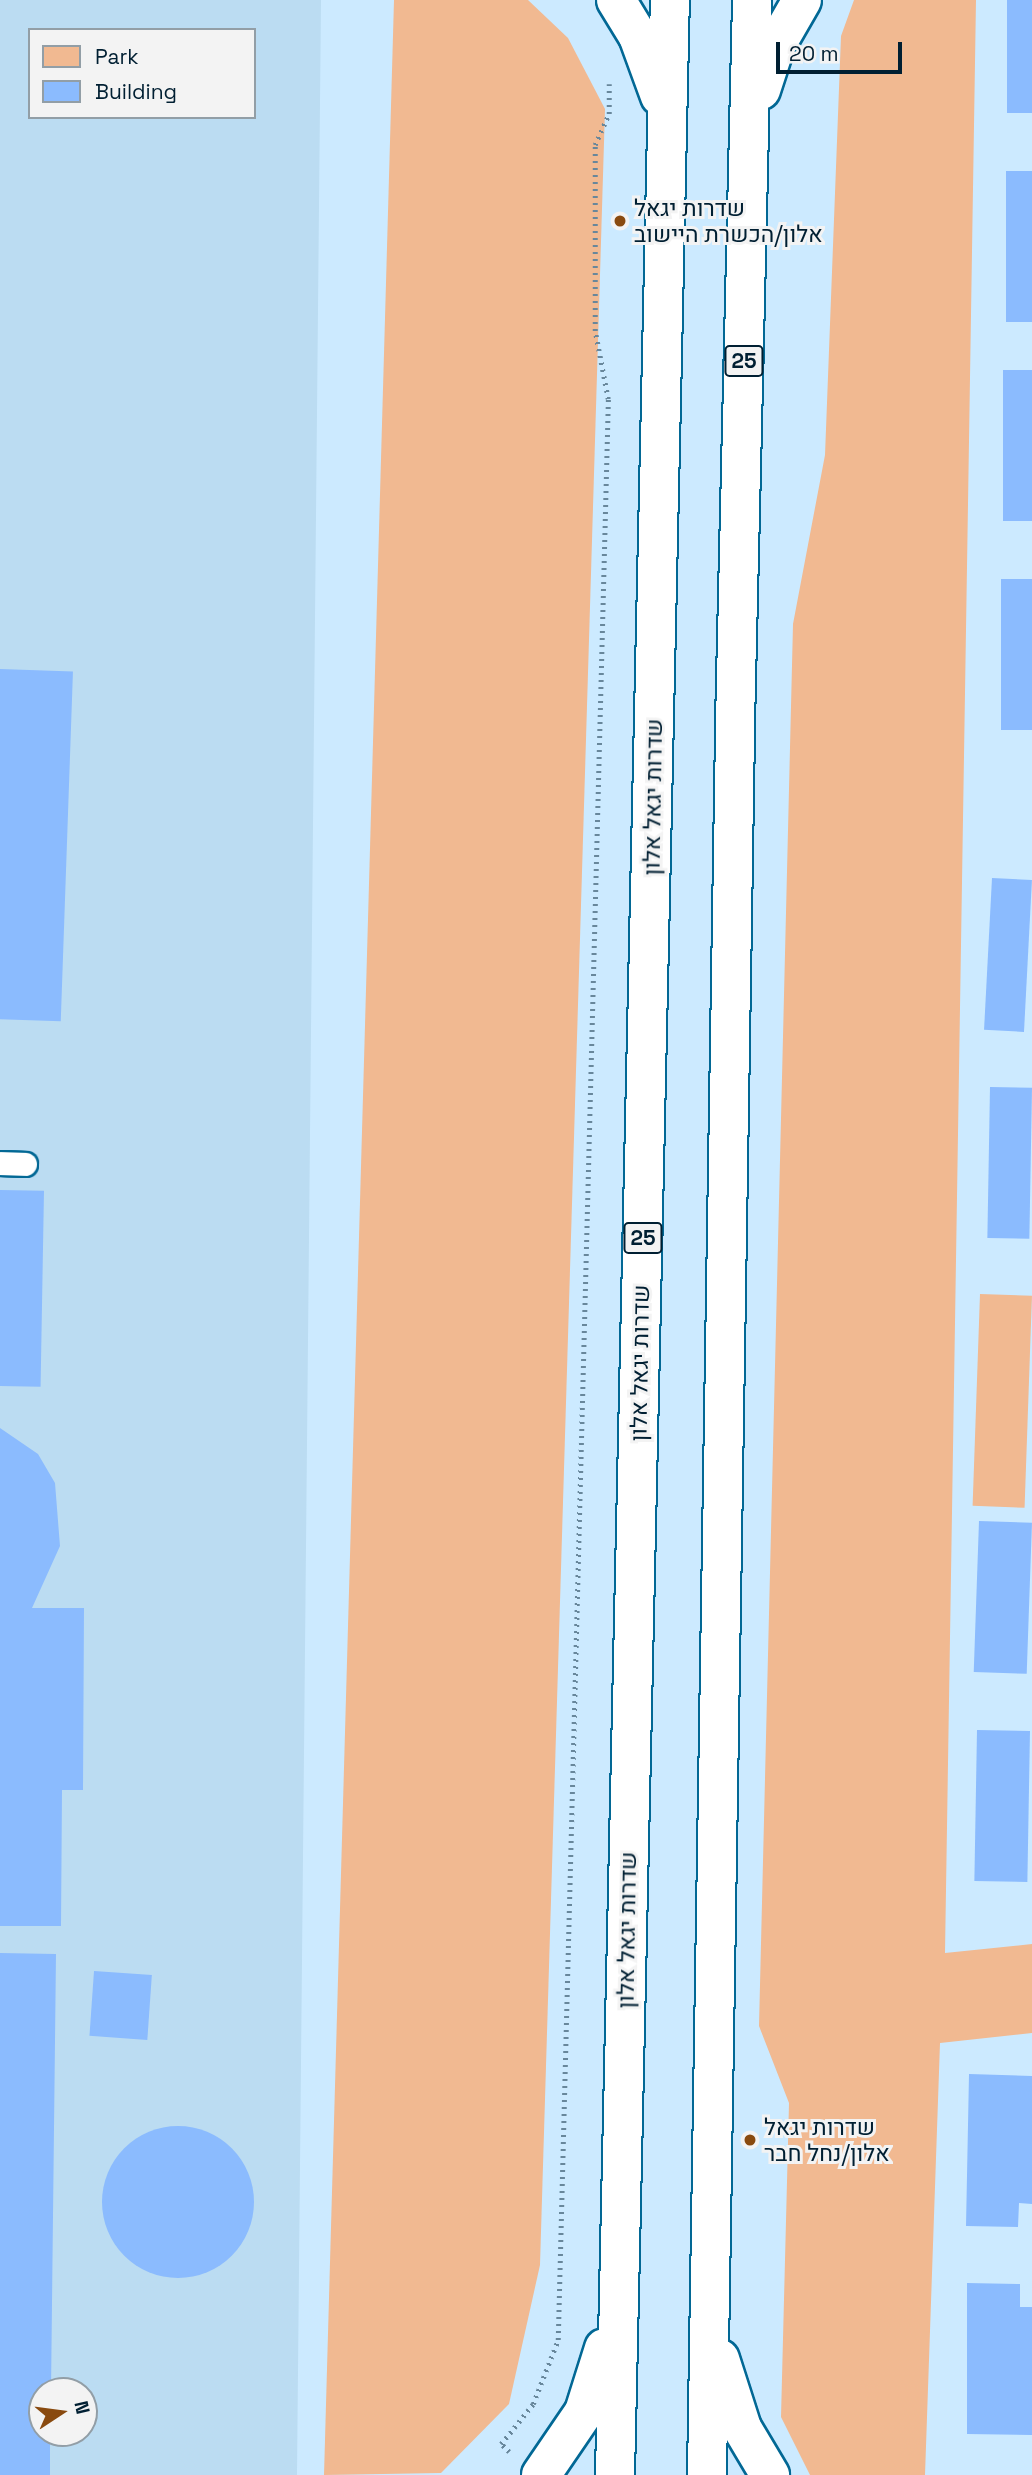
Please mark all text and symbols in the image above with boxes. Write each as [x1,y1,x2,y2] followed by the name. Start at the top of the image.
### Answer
[28,28,256,119] legend
[780,28,906,72] scale bar
[789,40,839,67] text: 20 m
[95,43,139,70] text: Park
[95,78,177,105] text: Building
[634,194,823,248] place label: שדרות יגאל אלון/הכשרת היישוב
[612,213,628,229] marker: שדרות יגאל אלון/הכשרת היישוב
[723,344,765,378] road number: 25
[638,718,668,876] street label: שדרות יגאל אלון
[622,1220,664,1256] road number: 25
[625,1284,655,1442] street label: שדרות יגאל אלון
[612,1851,642,2009] street label: שדרות יגאל אלון
[764,2113,890,2167] place label: שדרות יגאל אלון/נחל חבר
[742,2132,758,2148] marker: שדרות יגאל אלון/נחל חבר
[28,2377,98,2447] north arrow
[68,2399,96,2417] text: N

